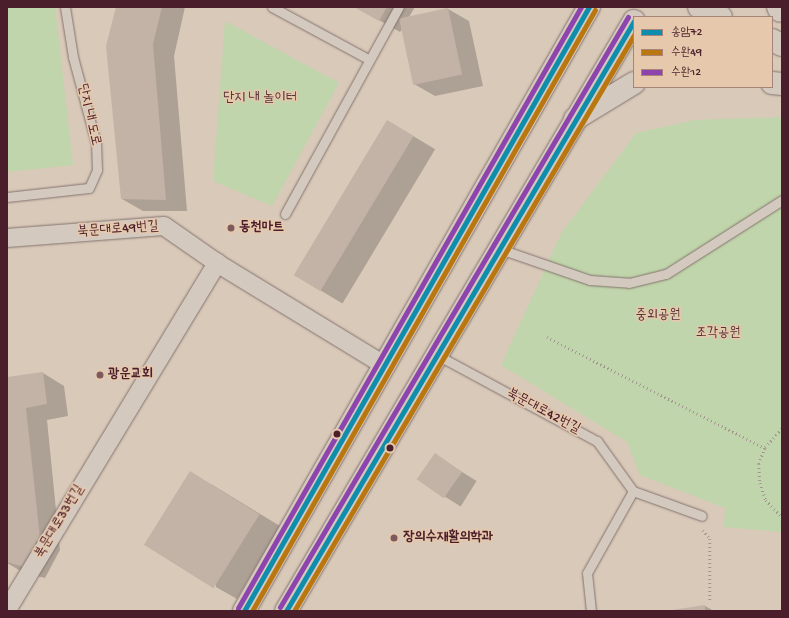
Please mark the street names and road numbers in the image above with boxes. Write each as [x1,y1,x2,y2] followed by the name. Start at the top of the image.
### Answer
[73,82,103,148] street label: 단지 내 도로
[77,219,159,241] street label: 북문대로49번길
[503,386,583,438] street label: 북문대로42번길
[32,482,88,562] street label: 북문대로33번길

